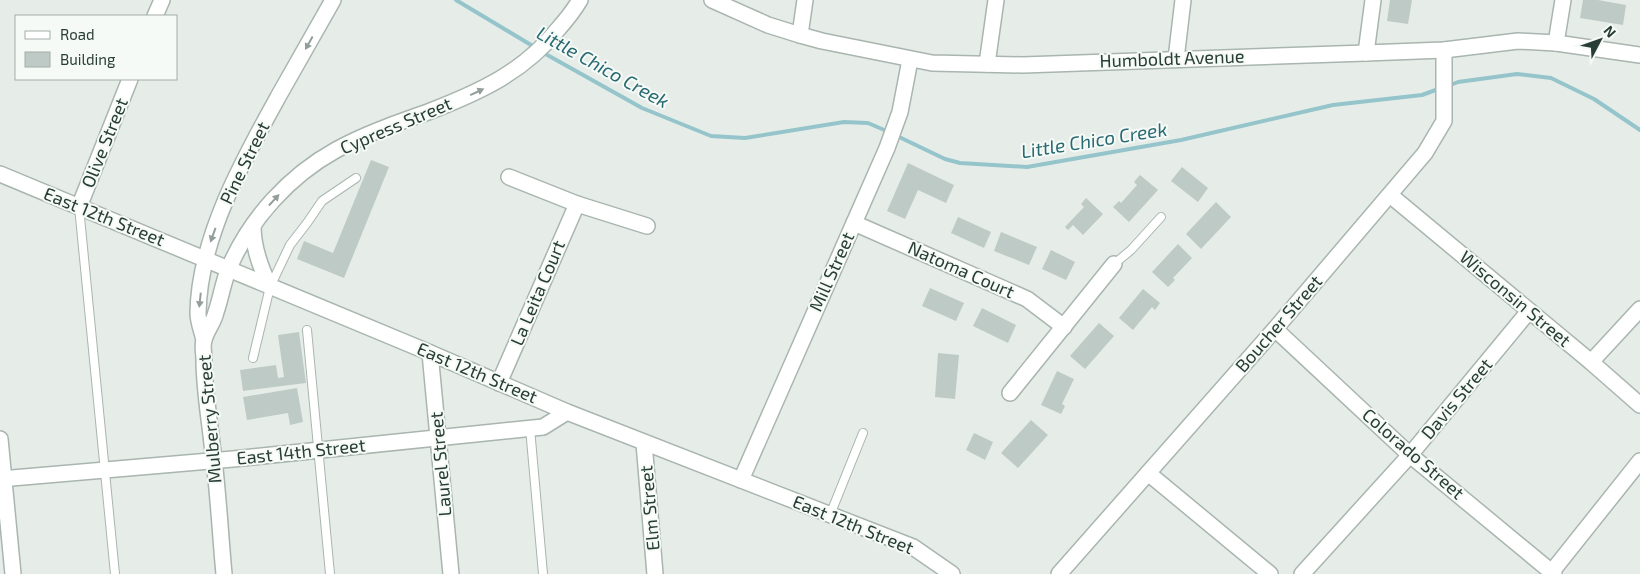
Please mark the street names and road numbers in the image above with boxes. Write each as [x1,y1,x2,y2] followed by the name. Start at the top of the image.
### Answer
[1099,44,1245,72] street label: Humboldt Avenue
[337,92,455,158] street label: Cypress Street
[76,94,132,191] street label: Olive Street
[215,118,274,207] street label: Pine Street
[41,182,168,250] street label: East 12th Street
[804,228,858,315] street label: Mill Street
[905,236,1018,302] street label: Natoma Court
[505,237,569,348] street label: La Leita Court
[1456,245,1576,351] street label: Wisconsin Street
[1230,270,1326,376] street label: Boucher Street
[414,337,541,407] street label: East 12th Street
[1416,353,1497,443] street label: Davis Street
[192,354,226,484] street label: Mulberry Street
[1358,403,1469,504] street label: Colorado Street
[424,411,456,517] street label: Laurel Street
[235,433,367,469] street label: East 14th Street
[634,465,664,552] street label: Elm Street
[790,490,917,558] street label: East 12th Street

